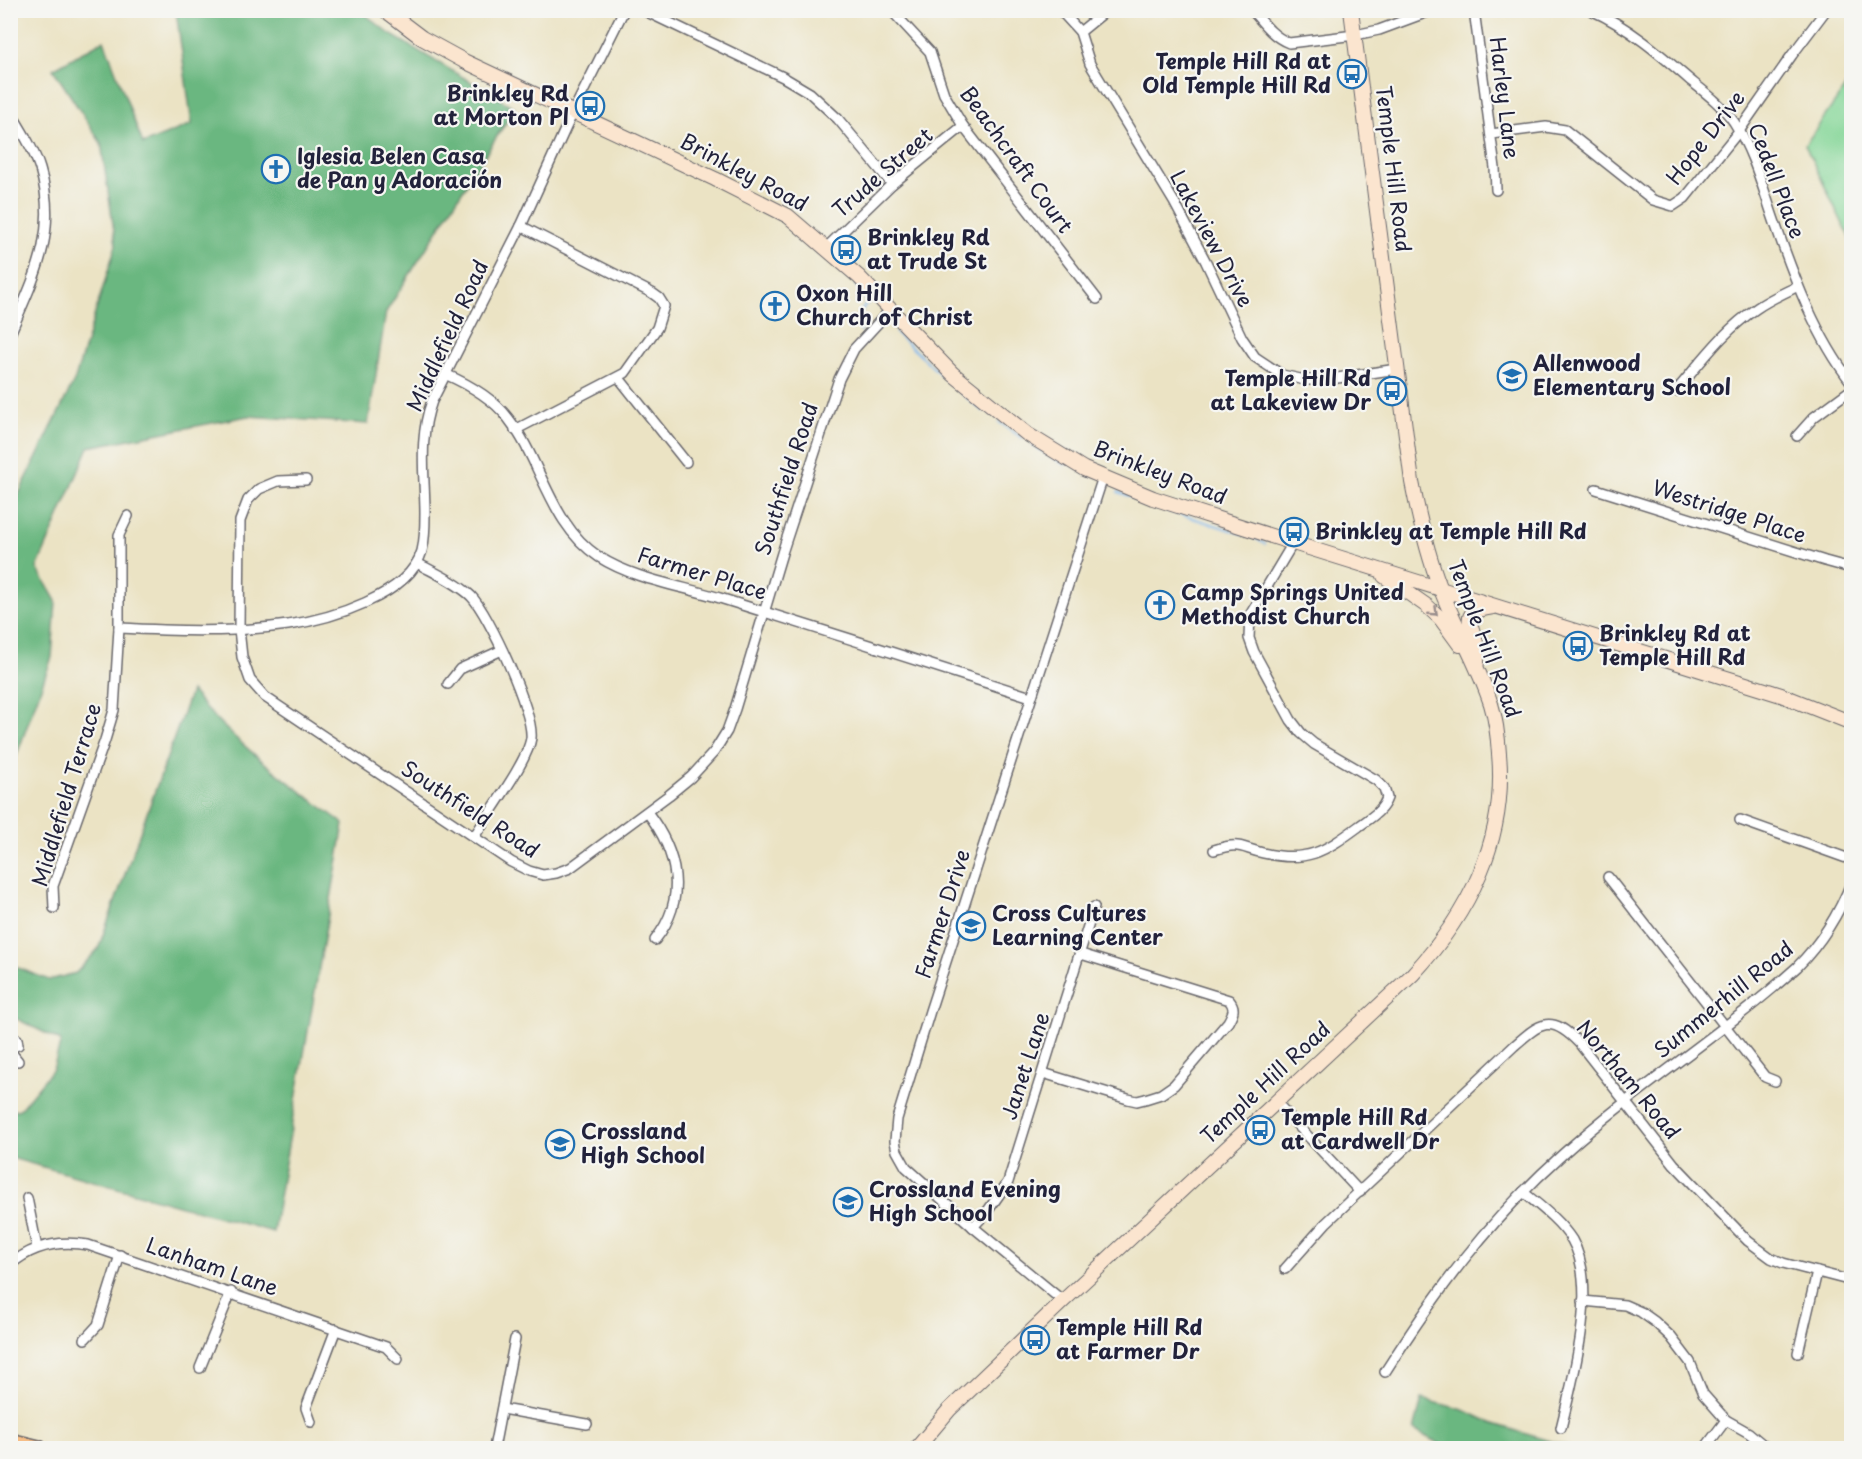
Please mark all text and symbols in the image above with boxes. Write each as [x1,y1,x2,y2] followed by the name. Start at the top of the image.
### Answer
[1483,35,1529,161] street label: Harley Lane
[1142,44,1331,100] place label: Temple Hill Rd at Old Temple Hill Rd
[1336,58,1368,90] bus stop icon: Temple Hill Rd at Old Temple Hill Rd
[433,76,569,132] place label: Brinkley Rd at Morton Pl
[953,79,1082,239] street label: Beachcraft Court
[1657,83,1752,191] street label: Hope Drive
[1369,84,1421,254] street label: Temple Hill Road
[574,90,606,122] bus stop icon: Brinkley Rd at Morton Pl
[1741,118,1815,243] street label: Cedell Place
[824,119,939,224] street label: Trude Street
[675,124,815,218] street label: Brinkley Road
[297,139,502,195] place label: Iglesia Belen Casa de Pan y Adoración
[260,153,292,185] church icon: Iglesia Belen Casa de Pan y Adoración
[1163,164,1262,312] street label: Lakeview Drive
[867,220,990,276] place label: Brinkley Rd at Trude St
[830,234,862,266] bus stop icon: Brinkley Rd at Trude St
[397,254,495,416] street label: Middlefield Road
[796,276,973,332] place label: Oxon Hill Church of Christ
[759,290,791,322] church icon: Oxon Hill Church of Christ
[1533,346,1731,402] place label: Allenwood Elementary School
[1496,360,1528,392] school or university icon: Allenwood Elementary School
[1210,361,1371,417] place label: Temple Hill Rd at Lakeview Dr
[1376,375,1408,407] bus stop icon: Temple Hill Rd at Lakeview Dr
[745,398,825,559] street label: Southfield Road
[1089,431,1232,511] street label: Brinkley Road
[1649,470,1811,550] street label: Westridge Place
[1315,514,1587,546] place label: Brinkley at Temple Hill Rd
[1278,516,1310,548] bus stop icon: Brinkley at Temple Hill Rd
[634,537,771,607] street label: Farmer Place
[1441,554,1531,722] street label: Temple Hill Road
[1181,575,1404,631] place label: Camp Springs United Methodist Church
[1144,589,1176,621] church icon: Camp Springs United Methodist Church
[1427,605,1437,616] one-way arrow
[1599,616,1751,672] place label: Brinkley Rd at Temple Hill Rd
[1562,630,1594,662] bus stop icon: Brinkley Rd at Temple Hill Rd
[22,699,108,890] street label: Middlefield Terrace
[396,752,547,865] street label: Southfield Road
[905,845,977,982] street label: Farmer Drive
[992,896,1163,952] place label: Cross Cultures Learning Center
[955,910,987,942] school or university icon: Cross Cultures Learning Center
[1646,932,1799,1065] street label: Summerhill Road
[992,1007,1057,1123] street label: Janet Lane
[1570,1012,1689,1146] street label: Northam Road
[1193,1013,1337,1150] street label: Temple Hill Road
[1281,1100,1439,1156] place label: Temple Hill Rd at Cardwell Dr
[581,1114,705,1170] place label: Crossland High School
[1244,1114,1276,1146] bus stop icon: Temple Hill Rd at Cardwell Dr
[544,1128,576,1160] school or university icon: Crossland High School
[869,1172,1061,1228] place label: Crossland Evening High School
[832,1186,864,1218] school or university icon: Crossland Evening High School
[142,1228,283,1303] street label: Lanham Lane
[1056,1310,1203,1366] place label: Temple Hill Rd at Farmer Dr
[1019,1324,1051,1356] bus stop icon: Temple Hill Rd at Farmer Dr

